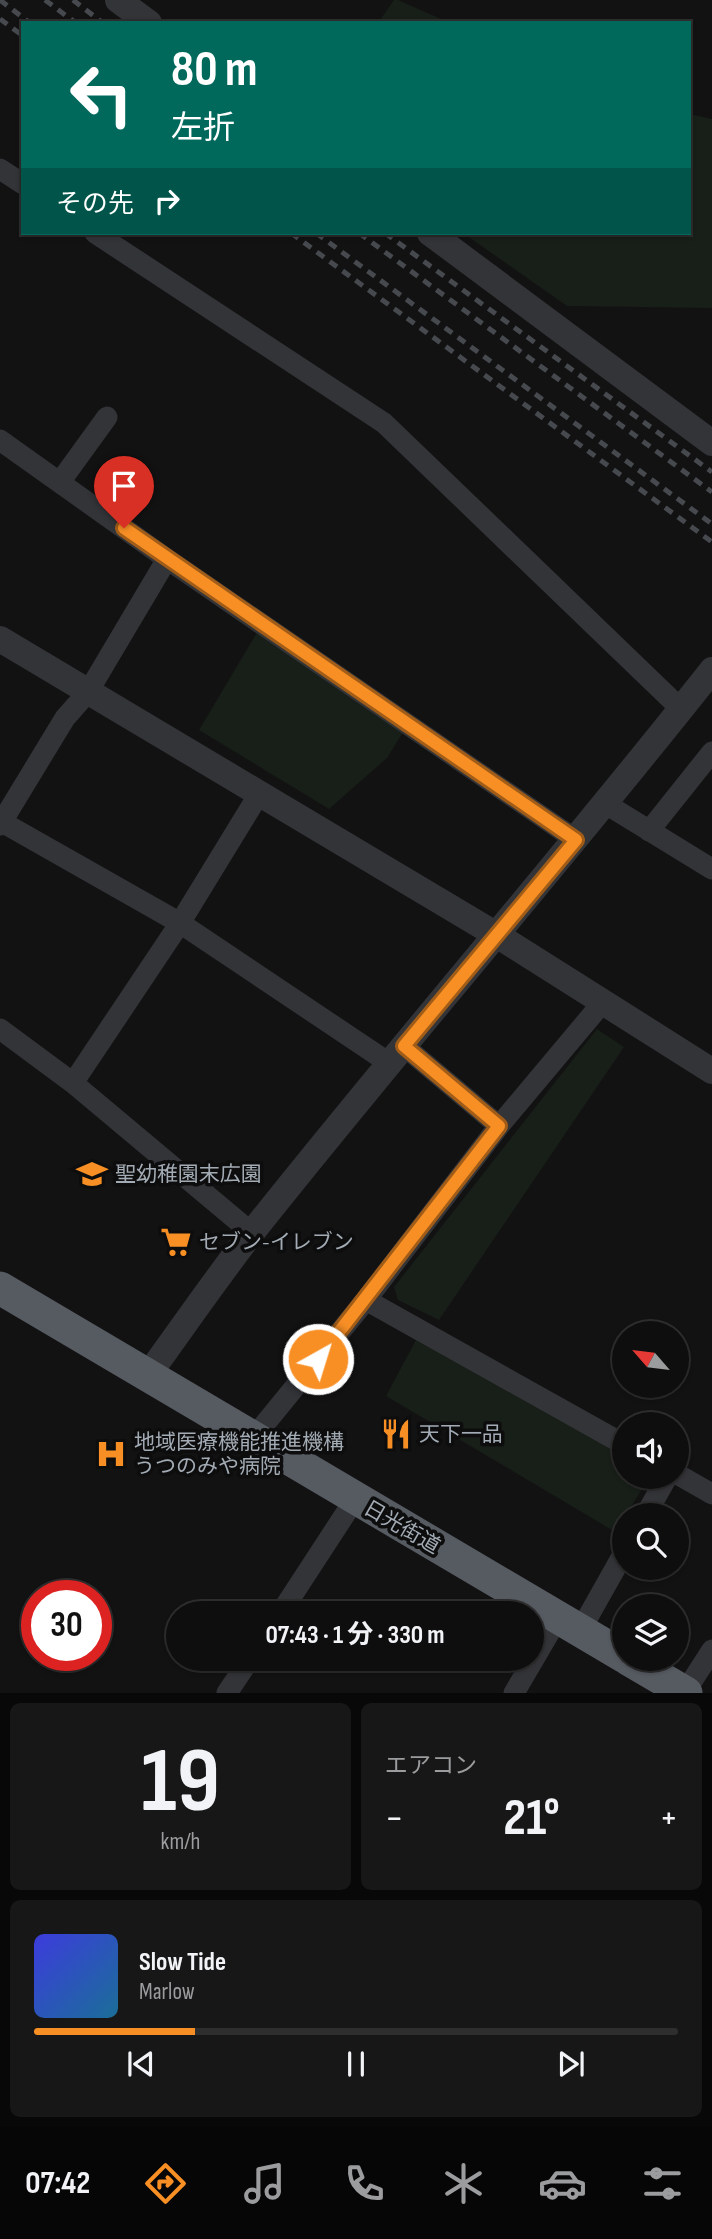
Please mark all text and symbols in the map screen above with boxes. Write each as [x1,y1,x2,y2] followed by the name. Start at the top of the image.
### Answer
[171,41,258,100] text: 80 m
[56,49,147,140] icon: left
[171,109,235,148] text: 左折
[148,182,186,220] icon: right
[56,189,134,220] text: その先
[94,456,154,528] pin
[105,467,143,505] icon: arrive
[75,1157,109,1191] school or university icon: 聖幼稚園末広園
[115,1162,262,1187] place label: 聖幼稚園末広園
[159,1225,193,1259] supermarket icon: セブン-イレブン
[199,1230,354,1255] place label: セブン-イレブン
[612,1321,690,1398] north arrow
[612,1321,689,1671] map controls
[281,1322,355,1396] position arrow
[612,1412,689,1489] button: sound
[379,1417,413,1451] restaurant icon: 天下一品
[419,1422,503,1447] place label: 天下一品
[134,1430,344,1479] place label: 地域医療機能推進機構 うつのみや病院
[94,1437,128,1471] hospital icon: 地域医療機能推進機構 うつのみや病院
[359,1496,444,1559] street label: 日光街道
[612,1503,689,1580] button: search
[21,1580,112,1671] speed limit sign: 30
[612,1594,689,1671] button: layers
[265,1620,445,1651] text: 07:43 · 1 分 · 330 m
[141,1728,220,1837] text: 19
[385,1752,477,1780] text: エアコン
[503,1787,560,1850] text: 21°
[385,1796,404,1841] text: −
[659,1796,678,1841] text: +
[161,1828,200,1856] text: km/h
[139,1947,226,1978] text: Slow Tide
[139,1978,195,2006] text: Marlow
[122,2045,160,2083] icon: previous
[337,2045,375,2083] icon: pause
[552,2045,590,2083] icon: next
[141,2159,190,2208] icon: directions
[240,2159,289,2208] icon: music
[340,2159,389,2208] icon: phone
[439,2159,488,2208] icon: climate
[538,2159,587,2208] icon: car
[638,2159,687,2208] icon: filters
[25,2164,90,2203] text: 07:42

